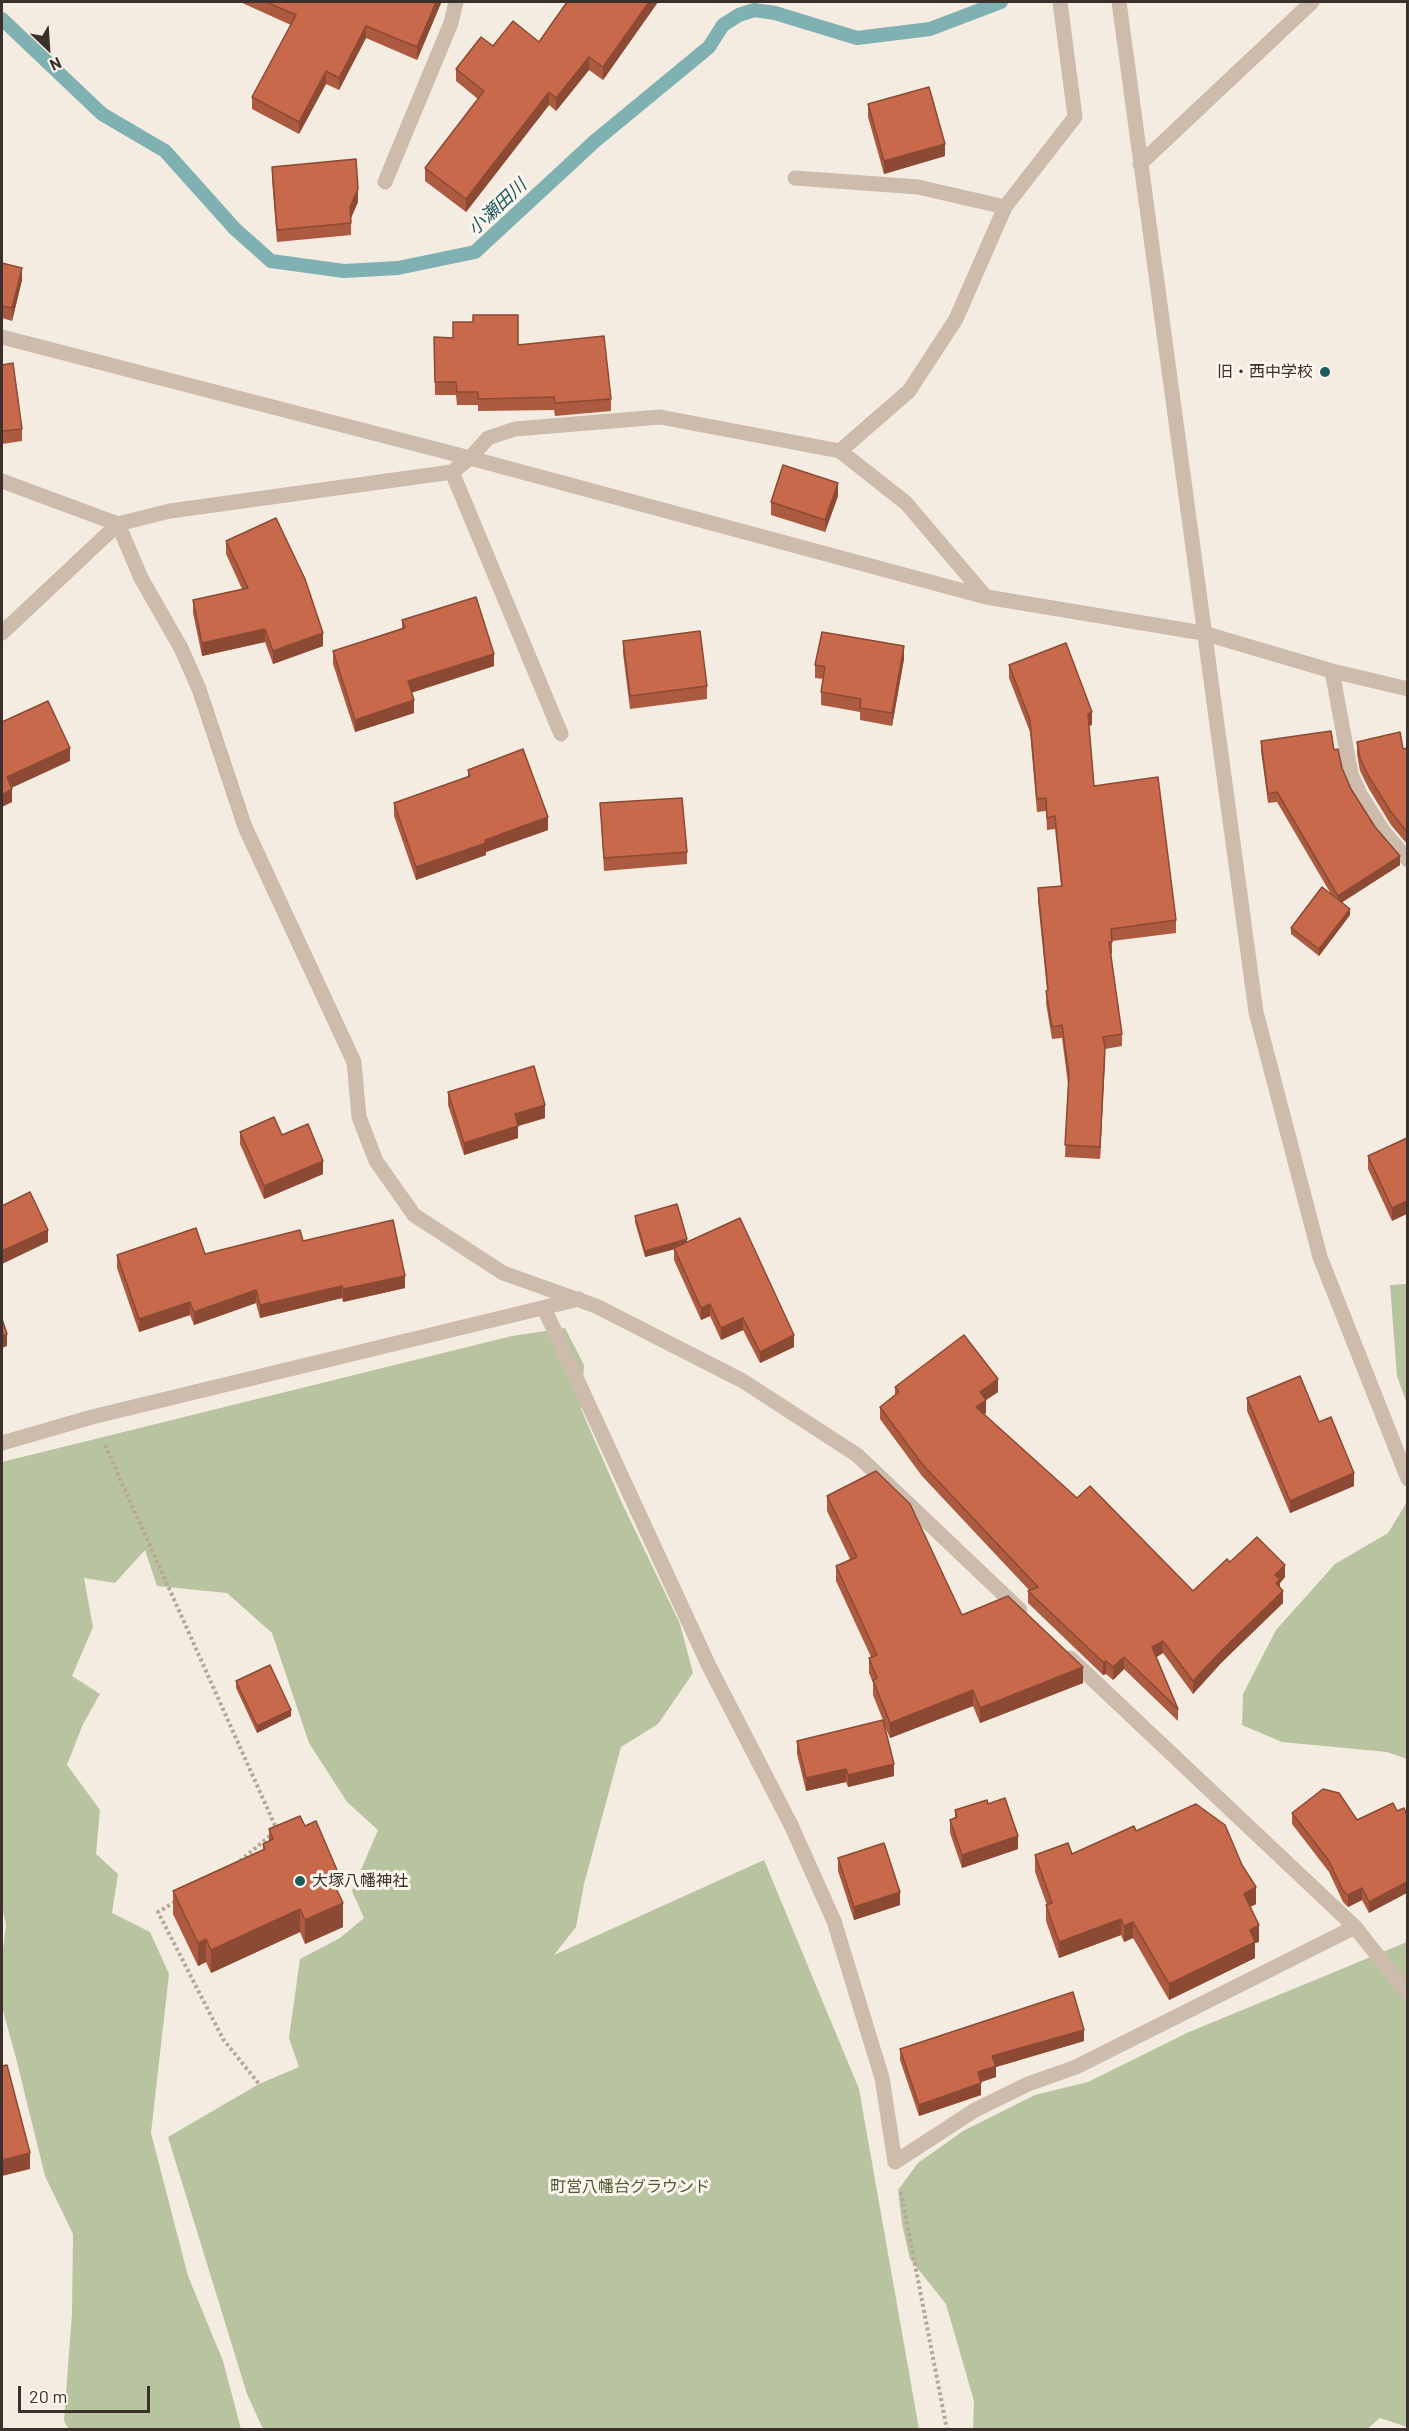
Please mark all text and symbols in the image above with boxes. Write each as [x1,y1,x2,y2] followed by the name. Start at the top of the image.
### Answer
[18,18,78,78] north arrow
[47,54,65,76] text: N
[463,175,531,239] water label: 小瀬田川
[1217,362,1313,382] place label: 旧・西中学校
[1318,365,1332,379] marker: 旧・西中学校
[312,1871,408,1891] place label: 大塚八幡神社
[293,1874,307,1888] marker: 大塚八幡神社
[550,2177,710,2197] park label: 町営八幡台グラウンド
[21,2374,153,2412] scale bar
[29,2385,67,2407] text: 20 m

